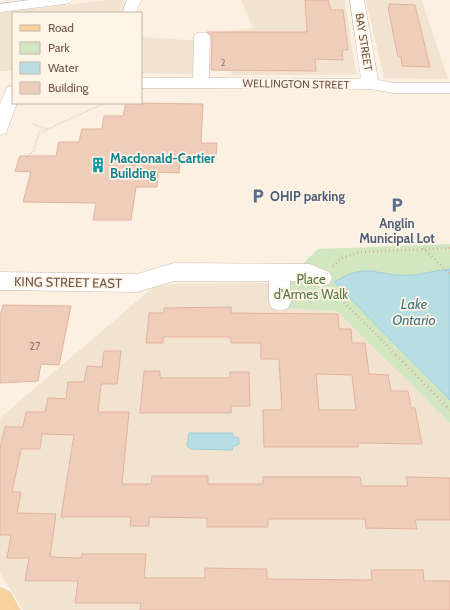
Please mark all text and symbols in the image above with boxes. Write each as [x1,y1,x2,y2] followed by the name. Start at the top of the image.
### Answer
[12,12,142,104] legend
[353,12,375,72] street label: BAY STREET
[48,20,74,35] text: Road
[48,40,70,55] text: Park
[221,57,226,68] house number: 2
[48,60,79,75] text: Water
[243,76,350,92] street label: WELLINGTON STREET
[48,80,90,95] text: Building
[110,150,216,181] place label: Macdonald-Cartier Building
[89,156,107,174] building icon: Macdonald-Cartier Building
[249,187,267,205] parking icon: OHIP parking
[270,188,346,204] place label: OHIP parking
[388,196,406,214] parking icon: Anglin Municipal Lot
[359,215,435,246] place label: Anglin Municipal Lot
[274,271,348,302] park label: Place d'Armes Walk
[14,273,122,291] street label: KING STREET EAST
[392,295,436,329] water label: Lake Ontario
[29,339,41,353] house number: 27

